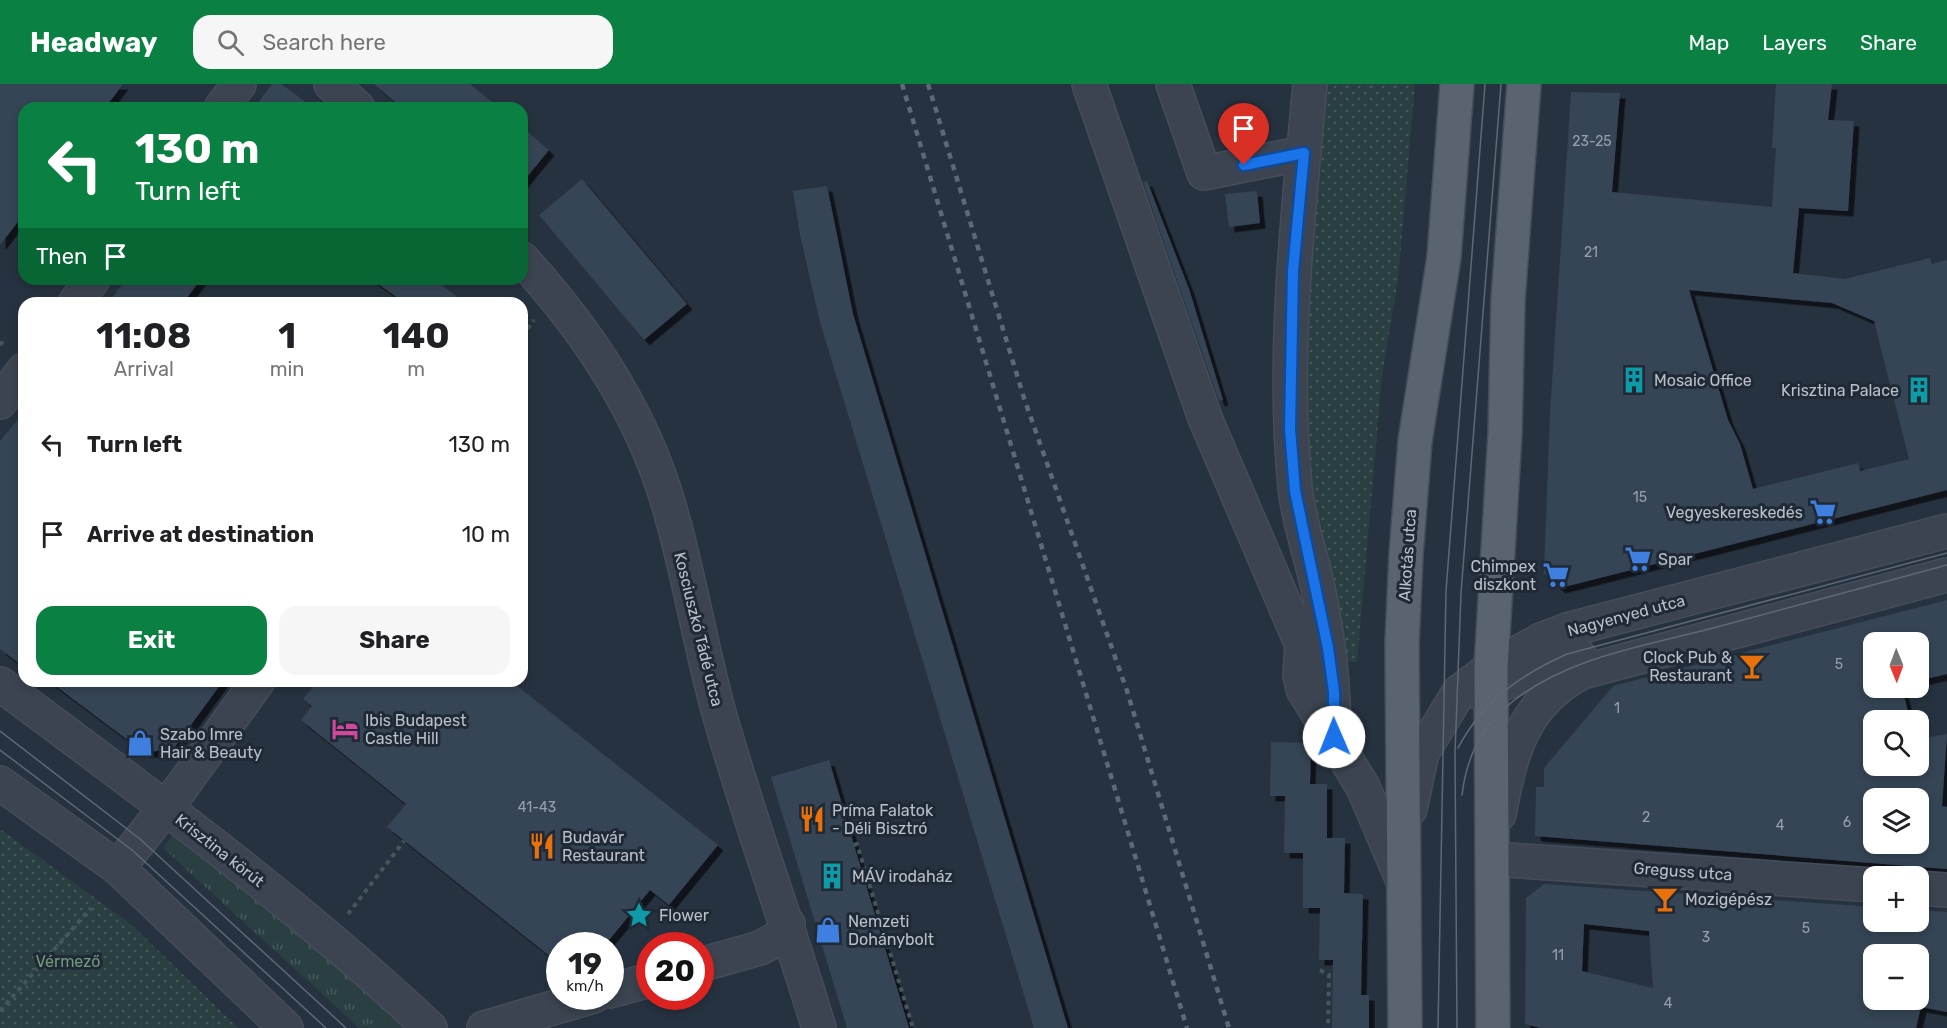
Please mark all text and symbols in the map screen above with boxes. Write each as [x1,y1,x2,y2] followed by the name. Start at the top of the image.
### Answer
[193,15,613,69] search box
[30,26,157,59] text: Headway
[214,26,247,59] icon: search
[262,29,386,56] text: Search here
[1688,30,1729,55] text: Map
[1762,30,1827,55] text: Layers
[1860,30,1917,55] text: Share
[1218,103,1269,165] pin
[1227,112,1260,145] icon: arrive
[135,124,260,174] text: 130 m
[36,126,114,204] icon: left
[1572,133,1612,150] house number: 23-25
[135,175,240,207] text: Turn left
[99,240,132,273] icon: arrive
[36,243,87,270] text: Then
[1584,244,1598,261] house number: 21
[96,314,191,357] text: 11:08
[278,314,296,357] text: 1
[383,314,450,357] text: 140
[114,357,174,381] text: Arrival
[270,357,304,381] text: min
[407,357,425,381] text: m
[1619,365,1649,395] building icon: Mosaic Office
[1654,371,1752,390] place label: Mosaic Office
[1904,375,1934,405] building icon: Krisztina Palace
[1781,381,1899,400] place label: Krisztina Palace
[36,428,69,461] icon: left
[87,431,182,458] text: Turn left
[448,431,510,458] text: 130 m
[1633,489,1647,506] house number: 15
[1808,497,1838,527] supermarket icon: Vegyeskereskedés
[1666,503,1803,522] place label: Vegyeskereskedés
[1395,508,1420,602] street label: Alkotás utca
[36,518,69,551] icon: arrive
[87,521,314,548] text: Arrive at destination
[462,521,510,548] text: 10 m
[1623,544,1653,574] supermarket icon: Spar
[670,550,727,708] street label: Kosciuszkó Tádé utca
[1658,550,1692,569] place label: Spar
[1471,557,1536,594] place label: Chimpex diszkont
[1541,560,1571,590] supermarket icon: Chimpex diszkont
[1565,591,1687,640] street label: Nagyenyed utca
[36,606,267,675] button: Exit
[279,606,510,675] button: Share
[1863,632,1929,698] north arrow
[1863,632,1929,1010] map controls
[1643,648,1732,685] place label: Clock Pub & Restaurant
[1737,651,1767,681] bar icon: Clock Pub & Restaurant
[1835,656,1843,673] house number: 5
[1614,700,1620,717] house number: 1
[1302,705,1366,769] position arrow
[1863,710,1929,776] button: search
[365,711,466,748] place label: Ibis Budapest Castle Hill
[330,714,360,744] hotel icon: Ibis Budapest Castle Hill
[160,725,262,762] place label: Szabo Imre Hair & Beauty
[125,728,155,758] shop icon: Szabo Imre Hair & Beauty
[1863,788,1929,854] button: layers
[518,799,556,816] house number: 41-43
[832,801,934,838] place label: Príma Falatok - Déli Bisztró
[797,804,827,834] restaurant icon: Príma Falatok - Déli Bisztró
[1642,809,1650,826] house number: 2
[172,810,268,891] street label: Krisztina körút
[1843,814,1851,831] house number: 6
[1776,817,1785,834] house number: 4
[562,828,645,865] place label: Budavár Restaurant
[527,831,557,861] restaurant icon: Budavár Restaurant
[1633,859,1733,884] street label: Greguss utca
[817,861,847,891] building icon: MÁV irodaház
[1863,866,1929,932] button: +
[852,867,953,886] place label: MÁV irodaház
[1650,884,1680,914] bar icon: Mozigépész
[1685,890,1772,909] place label: Mozigépész
[624,900,654,930] place icon: Flower
[659,906,709,925] place label: Flower
[848,912,934,949] place label: Nemzeti Dohánybolt
[813,915,843,945] shop icon: Nemzeti Dohánybolt
[1802,920,1810,937] house number: 5
[1702,929,1710,946] house number: 3
[636,932,714,1010] speed limit sign: 20
[1863,944,1929,1010] button: −
[568,946,602,982] text: 19
[1552,947,1564,964] house number: 11
[35,952,101,971] park label: Vérmező
[566,977,604,995] text: km/h
[1664,995,1673,1012] house number: 4

